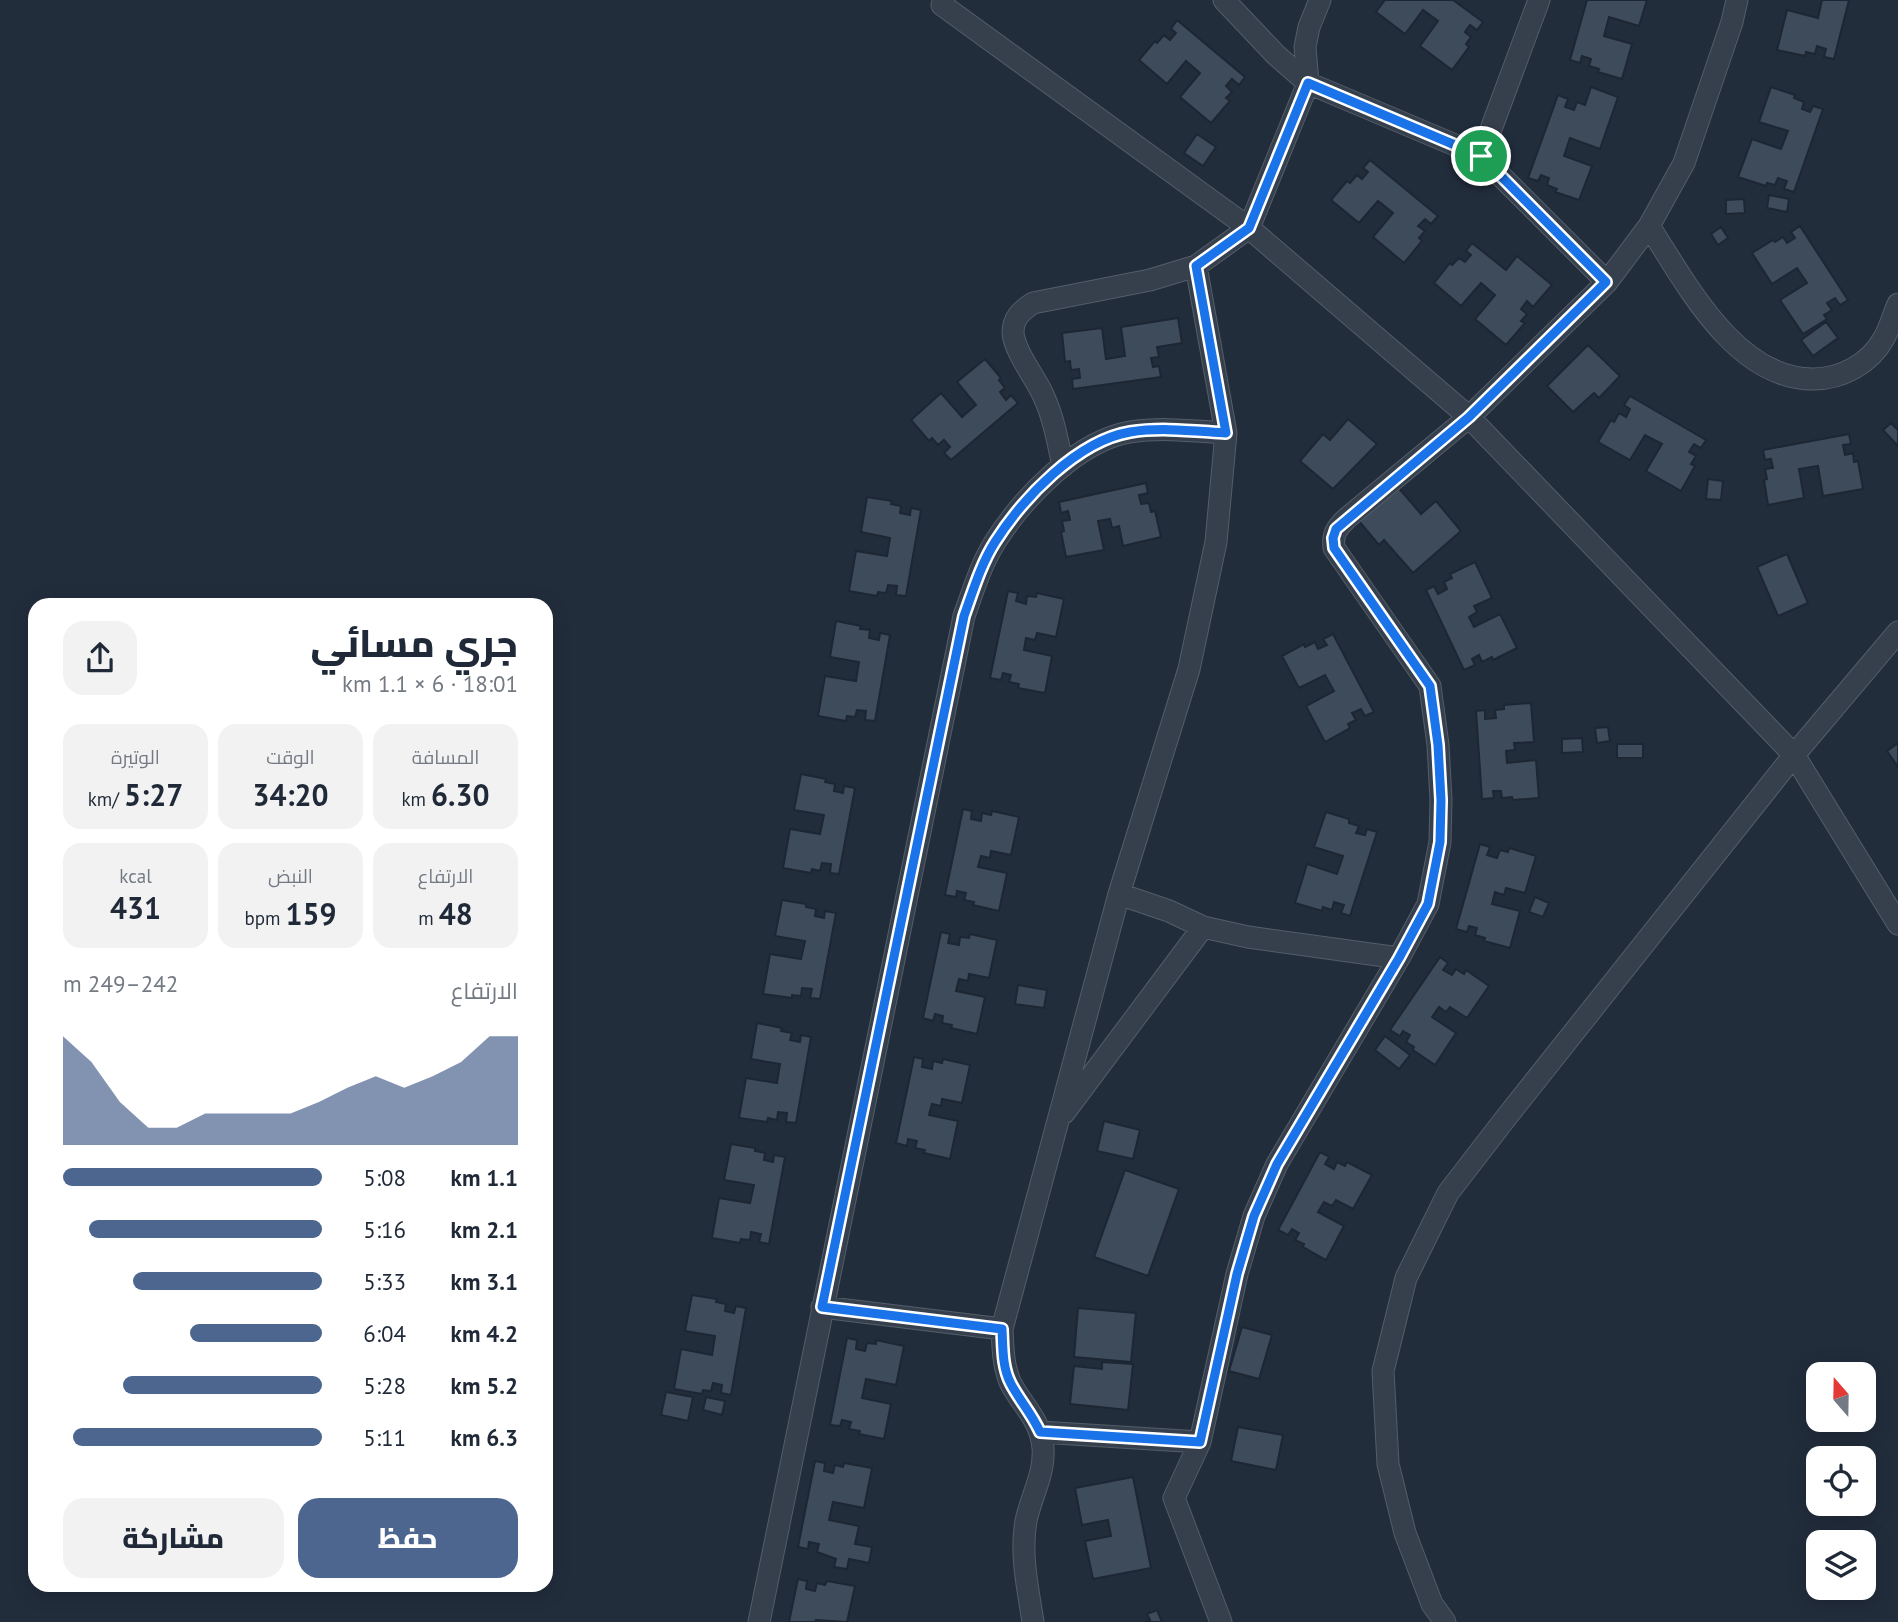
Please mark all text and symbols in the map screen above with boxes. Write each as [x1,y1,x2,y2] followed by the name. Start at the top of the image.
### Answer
[1451,126,1511,186] pin
[1462,137,1500,175] icon: arrive
[311,618,518,667] text: جري مسائي
[63,621,137,695] button: share
[342,669,518,698] text: 18:01 · 6 × 1.1 km
[111,745,160,769] text: الوتيرة
[266,745,315,769] text: الوقت
[412,745,479,769] text: المسافة
[124,775,183,814] text: 5:27
[252,775,329,814] text: 34:20
[431,775,490,814] text: 6.30
[88,787,124,811] text: /km
[401,787,431,811] text: km
[119,864,152,888] text: kcal
[268,864,313,888] text: النبض
[418,864,473,888] text: الارتفاع
[110,888,161,927] text: 431
[286,894,337,933] text: 159
[439,894,473,933] text: 48
[244,906,286,930] text: bpm
[418,906,439,930] text: m
[63,969,178,998] text: 242–249 m
[451,976,518,1005] text: الارتفاع
[363,1163,406,1192] text: 5:08
[451,1163,518,1192] text: 1.1 km
[363,1215,406,1244] text: 5:16
[451,1215,518,1244] text: 2.1 km
[363,1267,406,1296] text: 5:33
[451,1267,518,1296] text: 3.1 km
[363,1319,406,1348] text: 6:04
[451,1319,518,1348] text: 4.2 km
[1806,1362,1876,1432] north arrow
[1806,1362,1876,1600] map controls
[363,1371,406,1400] text: 5:28
[451,1371,518,1400] text: 5.2 km
[363,1423,406,1452] text: 5:11
[451,1423,518,1452] text: 6.3 km
[1806,1446,1876,1516] button: locate
[63,1498,284,1578] button: مشاركة
[298,1498,518,1578] button: حفظ
[1806,1530,1876,1600] button: layers

